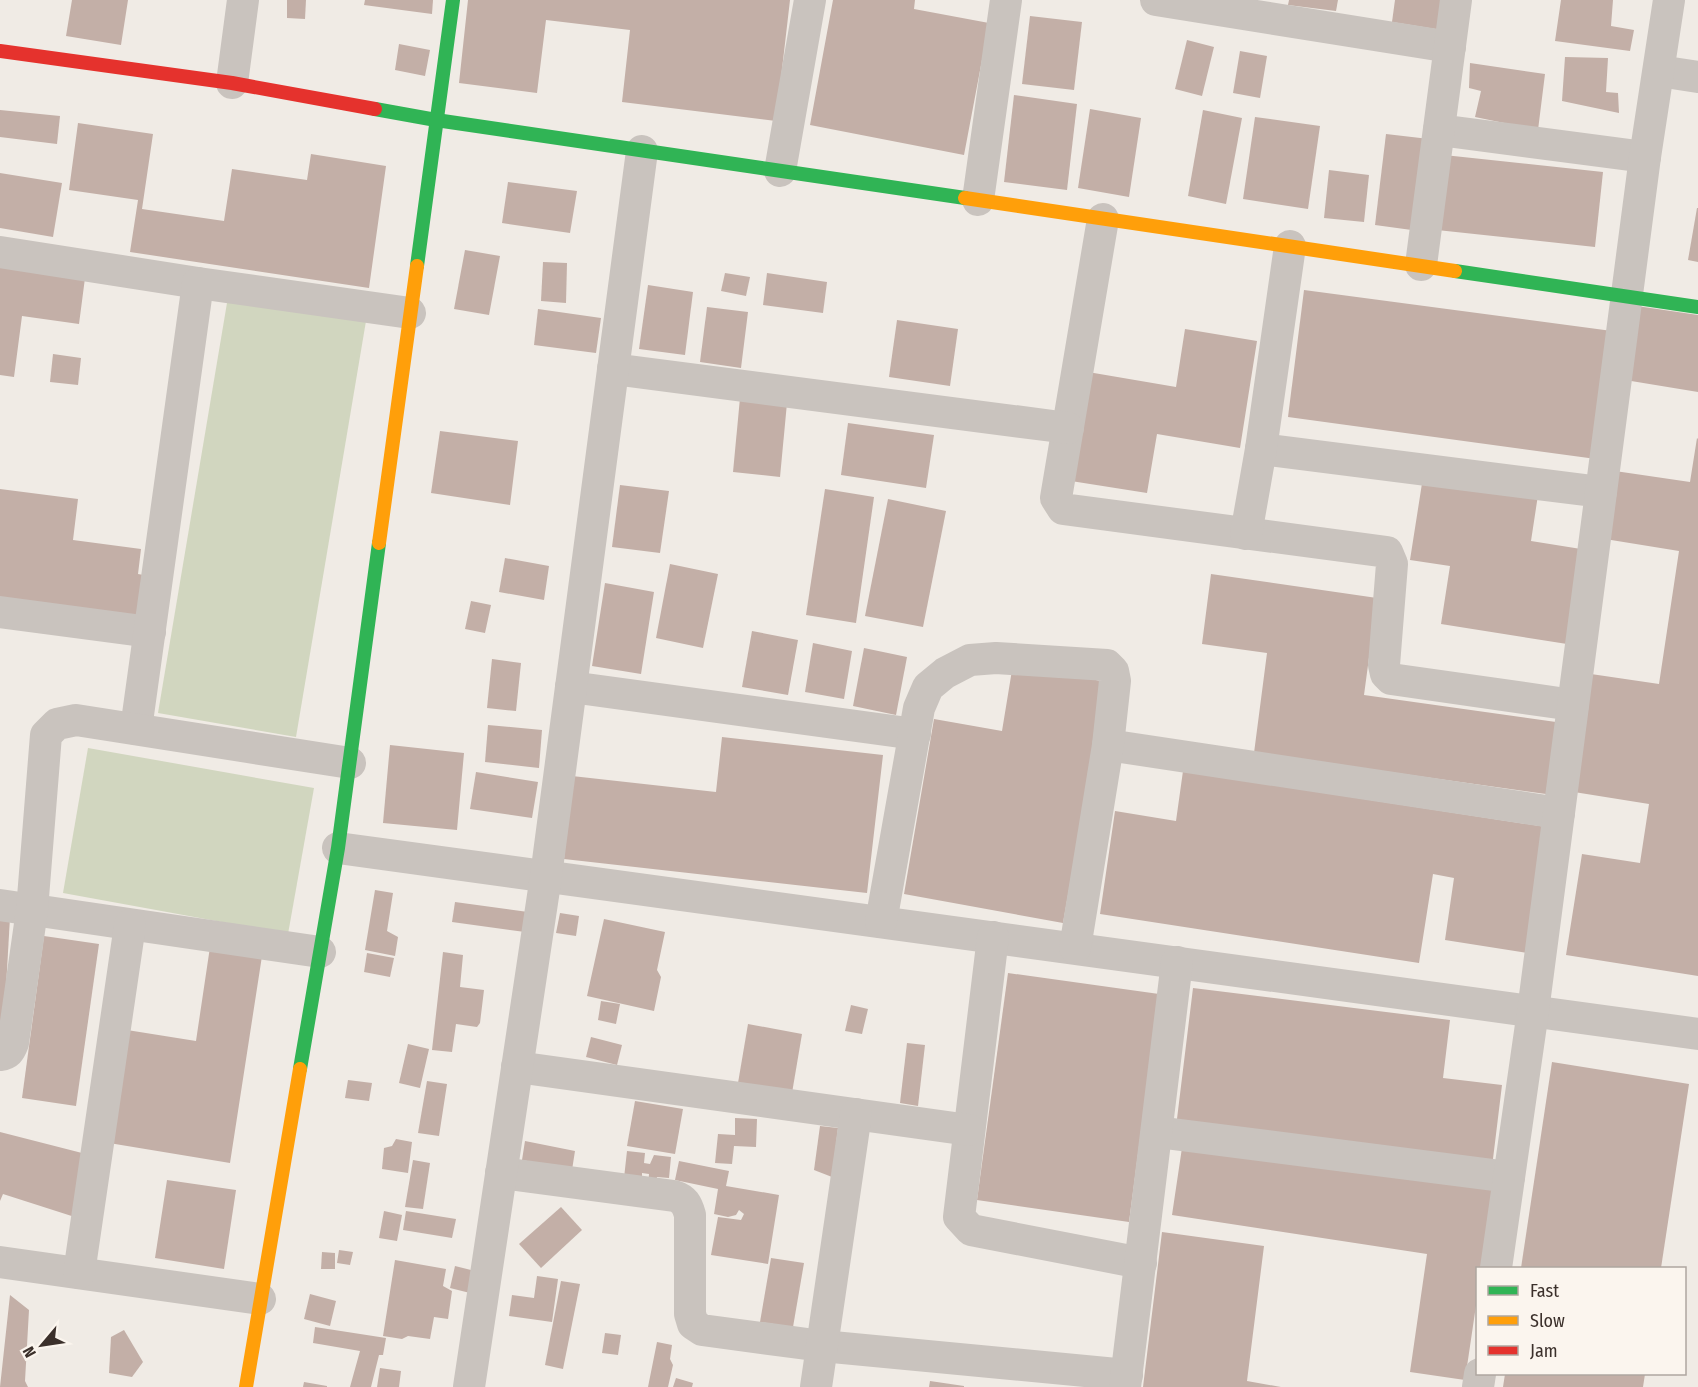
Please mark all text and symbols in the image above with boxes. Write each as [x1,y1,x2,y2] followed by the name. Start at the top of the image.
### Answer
[1476,1267,1686,1375] legend
[1530,1280,1559,1302] text: Fast
[1530,1310,1565,1332] text: Slow
[12,1315,72,1375] north arrow
[1530,1340,1558,1362] text: Jam
[19,1343,40,1361] text: N

